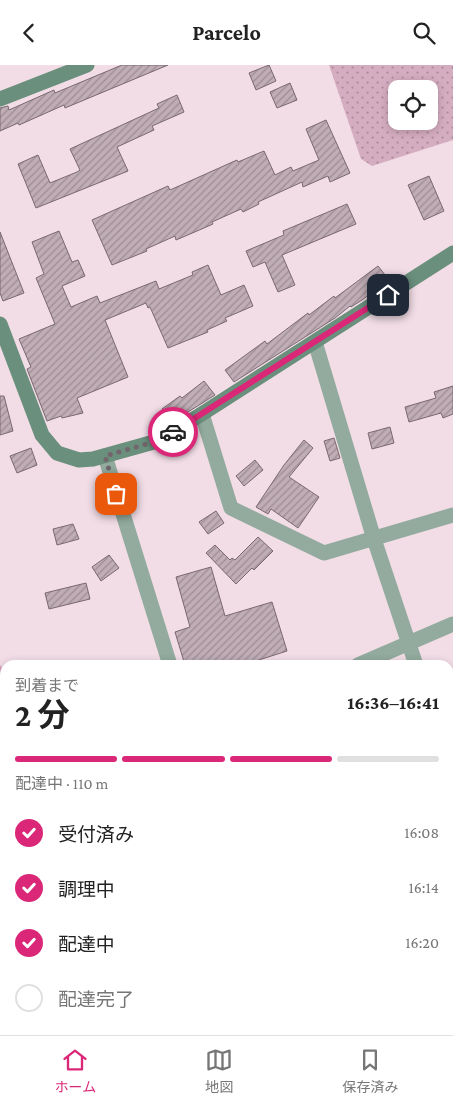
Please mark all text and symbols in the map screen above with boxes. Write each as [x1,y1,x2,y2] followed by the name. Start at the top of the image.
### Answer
[15,19,43,47] icon: back
[410,19,438,47] icon: search
[192,20,261,45] text: Parcelo
[388,80,438,130] map controls
[388,80,438,130] button: locate
[367,274,409,316] pin
[374,281,402,309] icon: home
[148,407,198,457] courier
[159,418,187,446] icon: car
[95,473,137,515] pin
[102,480,130,508] icon: bag
[15,677,79,694] text: 到着まで
[347,692,439,713] text: 16:36–16:41
[15,697,69,733] text: 2 分
[15,775,108,792] text: 配達中 · 110 m
[15,819,43,847] icon: check
[58,824,134,845] text: 受付済み
[404,824,439,841] text: 16:08
[15,874,43,902] icon: check
[58,879,115,900] text: 調理中
[408,879,439,896] text: 16:14
[15,929,43,957] icon: check
[58,934,115,955] text: 配達中
[405,934,439,951] text: 16:20
[58,989,134,1010] text: 配達完了
[55,1046,96,1096] tab: ホーム
[205,1046,233,1096] tab: 地図
[342,1046,398,1096] tab: 保存済み

